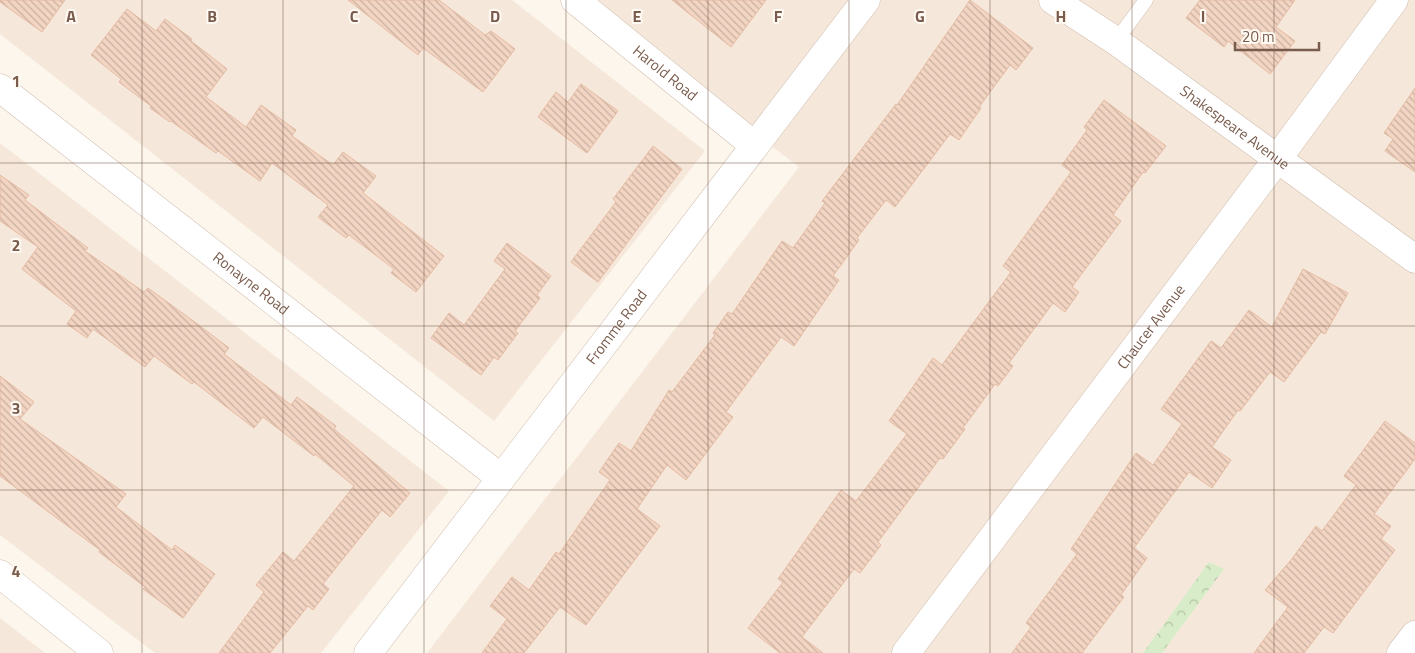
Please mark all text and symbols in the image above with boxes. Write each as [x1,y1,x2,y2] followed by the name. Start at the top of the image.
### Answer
[66,4,76,28] text: A
[207,4,217,28] text: B
[350,4,359,28] text: C
[490,4,500,28] text: D
[633,4,642,28] text: E
[774,4,783,28] text: F
[915,4,925,28] text: G
[1056,4,1066,28] text: H
[1201,4,1205,28] text: I
[1235,20,1319,52] scale bar
[1242,25,1275,48] text: 20 m
[628,39,703,106] street label: Harold Road
[12,69,20,93] text: 1
[1175,79,1295,175] street label: Shakespeare Avenue
[12,233,20,257] text: 2
[208,246,294,320] street label: Ronayne Road
[1111,279,1190,374] street label: Chaucer Avenue
[580,284,652,369] street label: Fromme Road
[12,396,20,420] text: 3
[12,559,21,583] text: 4

